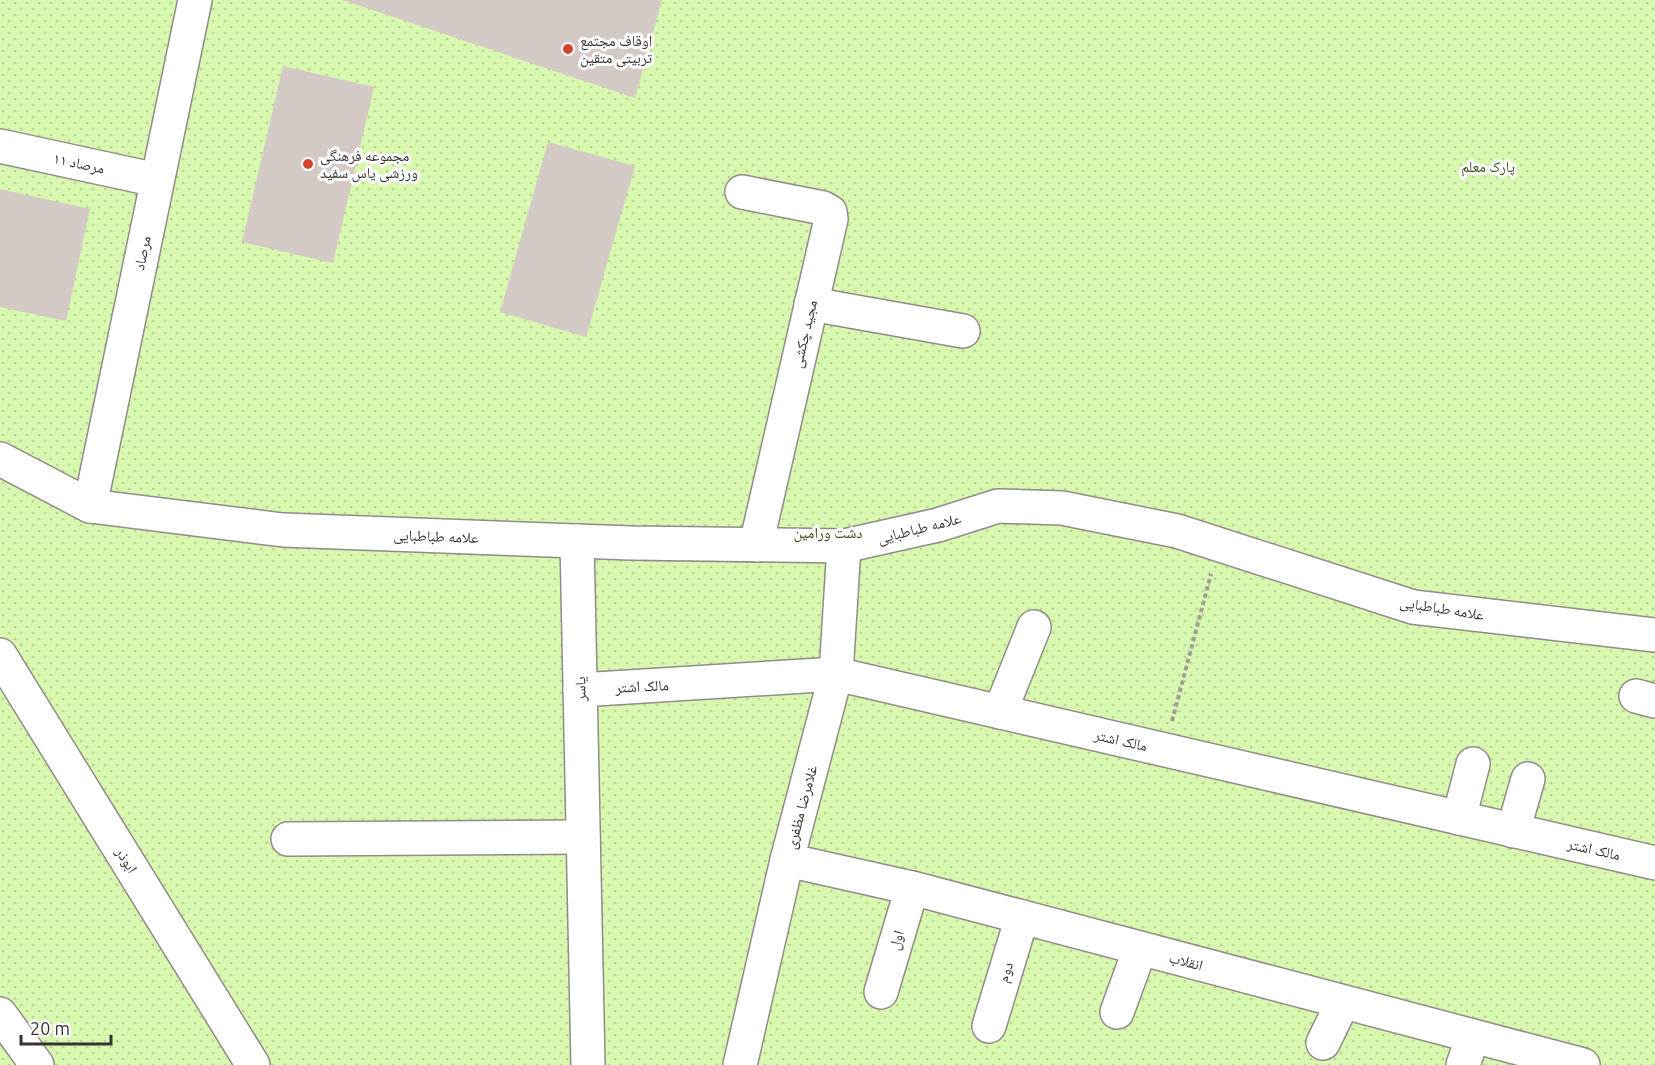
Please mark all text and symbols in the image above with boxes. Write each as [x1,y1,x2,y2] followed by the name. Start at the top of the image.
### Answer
[580,32,653,68] place label: اوقاف مجتمع تربیتی متقین
[561,42,575,56] marker: اوقاف مجتمع تربیتی متقین
[320,147,418,183] place label: مجموعه فرهنگی ورزشی یاس سفید
[52,149,106,178] street label: مرصاد ۱۱
[301,157,315,171] marker: مجموعه فرهنگی ورزشی یاس سفید
[1461,158,1515,177] park label: پارک معلم
[130,234,155,272] street label: مرصاد
[788,298,822,370] street label: مجید چکشی
[876,509,963,549] street label: علامه طباطبایی
[793,524,863,543] park label: دشت ورامین
[393,526,479,548] street label: علامه طباطبایی
[1398,593,1486,625] street label: علامه طباطبایی
[571,676,590,703] street label: یاسر
[614,676,670,697] street label: مالک اشتر
[1092,725,1149,755] street label: مالک اشتر
[782,763,822,851] street label: غلامرضا مظفری
[1565,834,1622,864] street label: مالک اشتر
[111,843,141,876] street label: ابوذر
[885,928,909,952] street label: اول
[1167,948,1205,974] street label: انقلاب
[994,960,1018,985] street label: دوم
[21,1008,111,1046] scale bar
[30,1018,70,1038] text: 20 m

